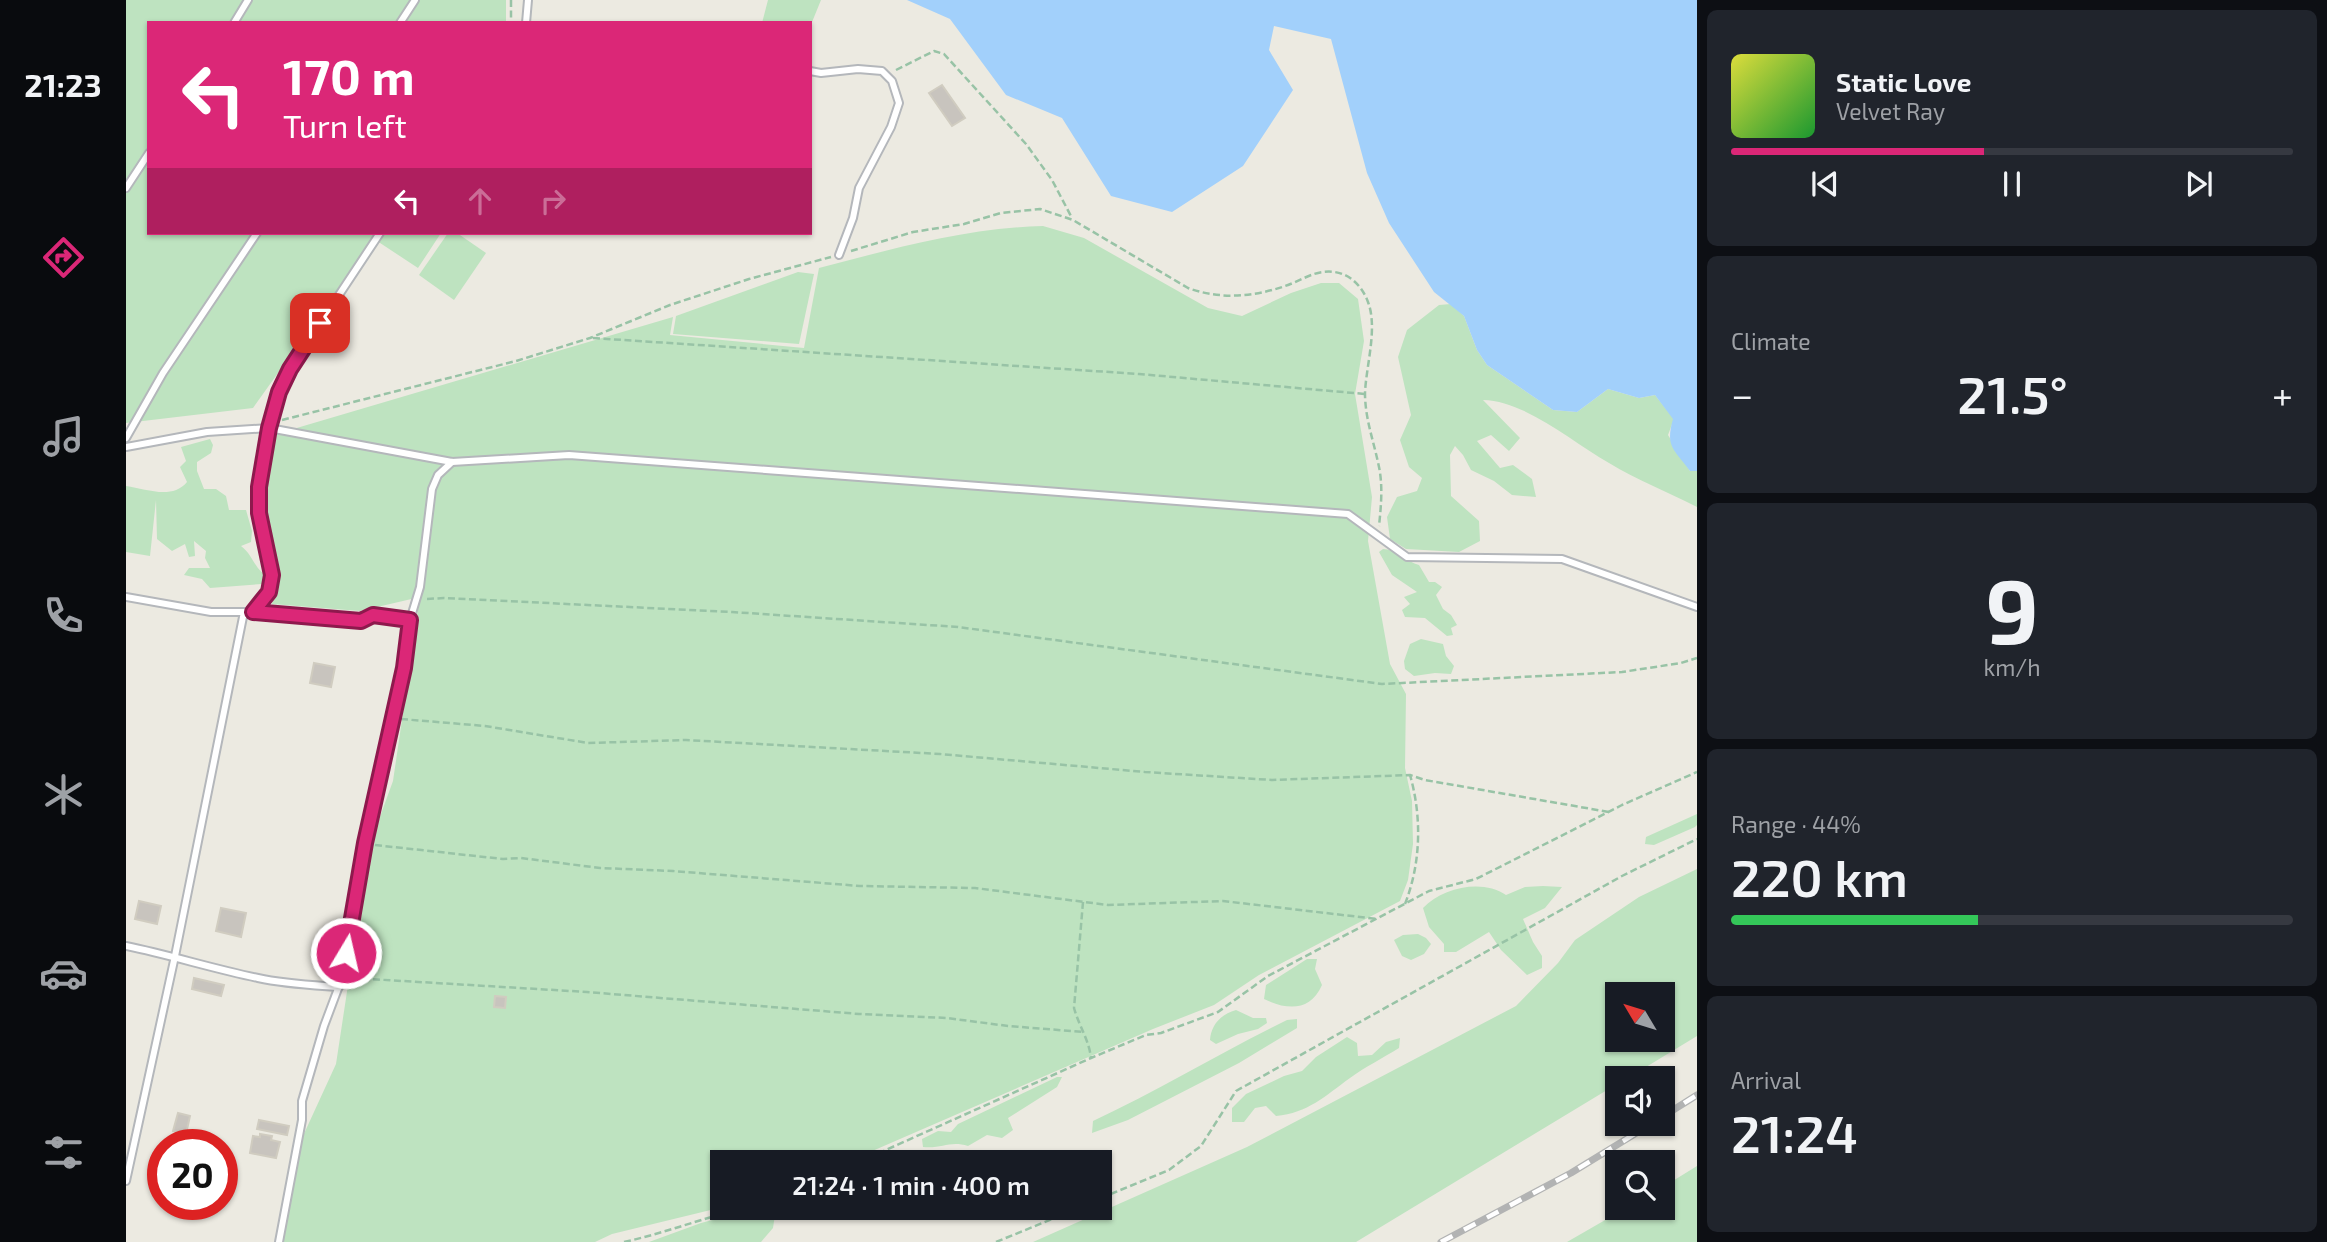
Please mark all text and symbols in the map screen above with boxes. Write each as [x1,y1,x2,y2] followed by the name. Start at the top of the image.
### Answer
[283,46,415,105] text: 170 m
[168,49,259,140] icon: left
[24,65,102,103] text: 21:23
[1836,66,1972,97] text: Static Love
[1836,97,1945,125] text: Velvet Ray
[283,106,407,144] text: Turn left
[1806,165,1844,203] icon: previous
[1993,165,2031,203] icon: pause
[2180,165,2218,203] icon: next
[388,182,426,220] icon: left
[461,182,499,220] icon: ahead
[534,182,572,220] icon: right
[39,233,88,282] icon: directions
[290,293,350,353] pin
[301,304,339,342] icon: arrive
[1731,327,1811,355] text: Climate
[1957,362,2068,424] text: 21.5°
[1731,371,1753,417] text: −
[2272,371,2293,417] text: +
[39,412,88,461] icon: music
[1985,553,2039,662] text: 9
[39,591,88,640] icon: phone
[1983,653,2041,681] text: km/h
[39,770,88,819] icon: climate
[1731,810,1861,838] text: Range · 44%
[1731,845,1908,907] text: 220 km
[309,916,383,990] position arrow
[39,949,88,998] icon: car
[1605,982,1675,1052] north arrow
[1605,982,1675,1220] map controls
[1605,1066,1675,1136] button: sound
[1731,1066,1801,1094] text: Arrival
[1731,1101,1858,1163] text: 21:24
[39,1128,88,1177] icon: filters
[147,1129,238,1220] speed limit sign: 20
[1605,1150,1675,1220] button: search
[792,1169,1030,1200] text: 21:24 · 1 min · 400 m

